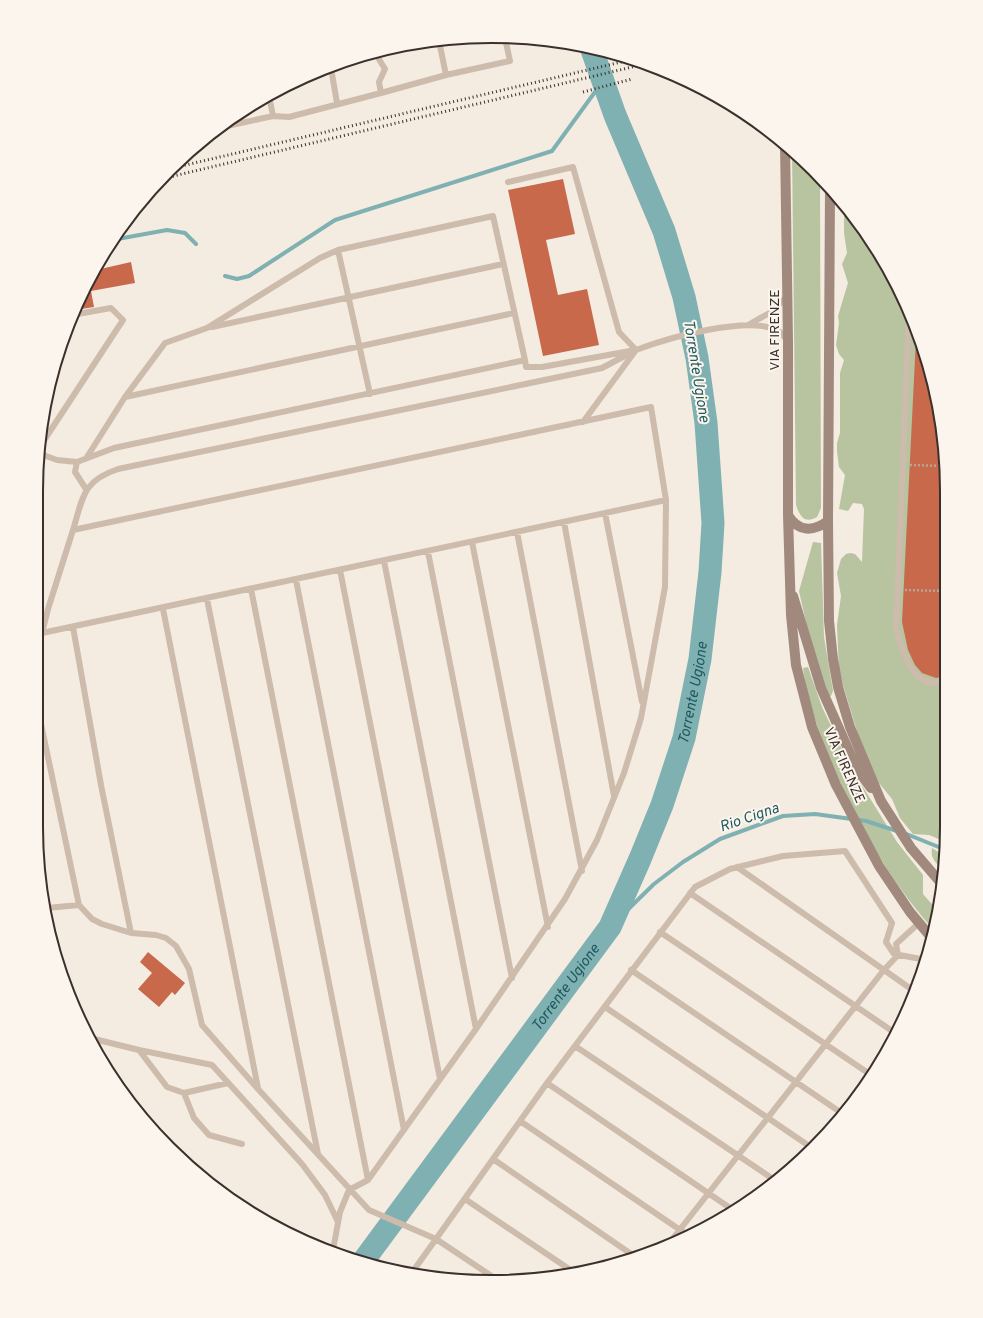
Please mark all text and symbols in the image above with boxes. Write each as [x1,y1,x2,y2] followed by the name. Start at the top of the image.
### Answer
[767,289,784,371] street label: VIA FIRENZE
[678,319,713,424] water label: Torrente Ugione
[675,641,713,747] water label: Torrente Ugione
[819,725,868,806] street label: VIA FIRENZE
[717,799,782,837] water label: Rio Cigna
[528,941,605,1036] water label: Torrente Ugione

